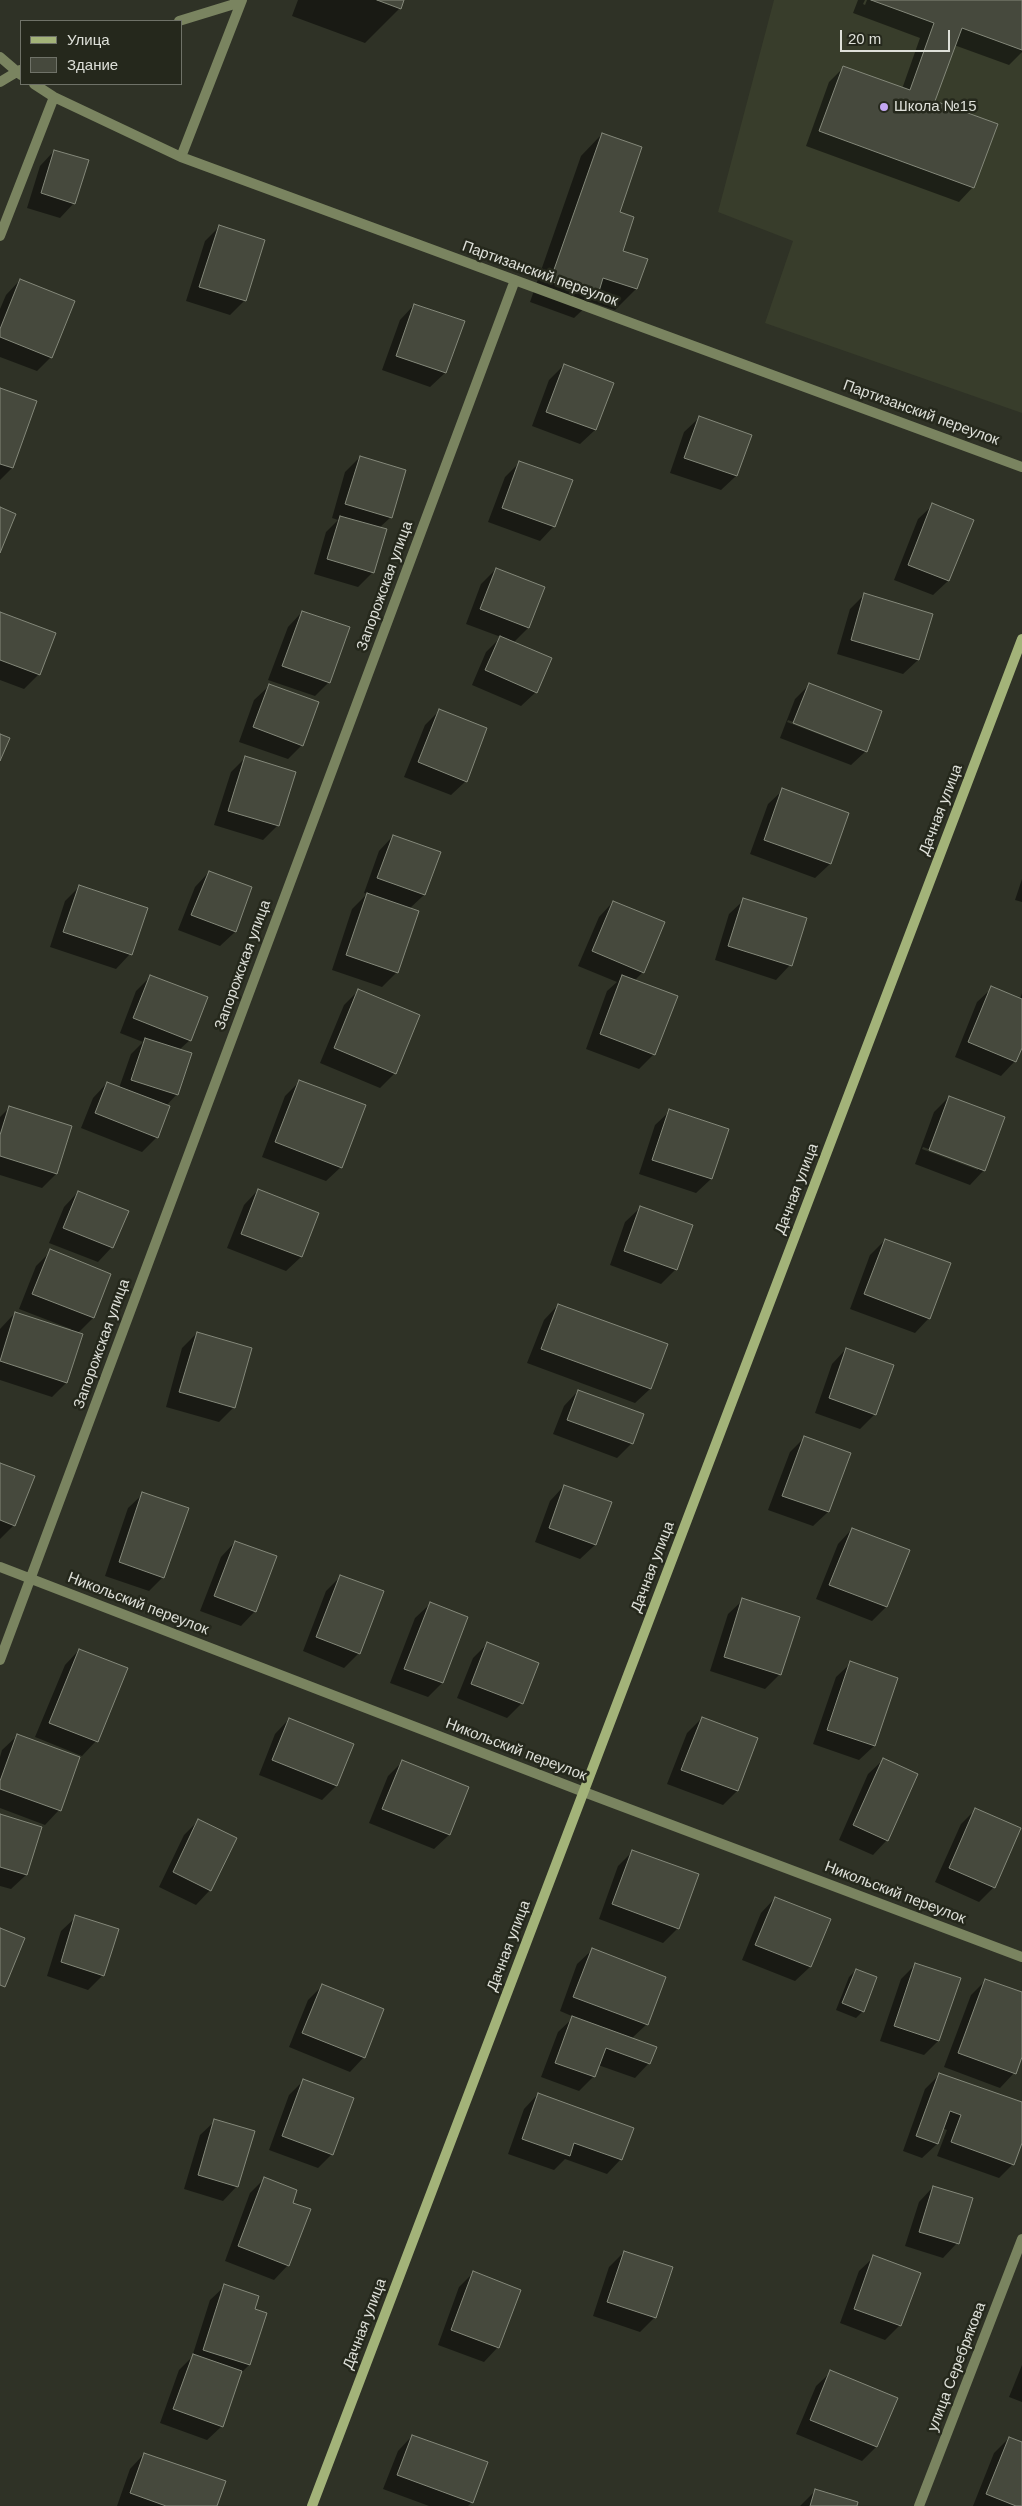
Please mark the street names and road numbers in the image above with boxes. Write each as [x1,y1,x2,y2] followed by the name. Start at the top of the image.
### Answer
[459,237,621,311] street label: Партизанский переулок
[840,376,1002,450] street label: Партизанский переулок
[353,519,417,653] street label: Запорожская улица
[915,762,967,858] street label: Дачная улица
[211,898,275,1032] street label: Запорожская улица
[771,1141,823,1237] street label: Дачная улица
[70,1277,134,1411] street label: Запорожская улица
[627,1519,679,1615] street label: Дачная улица
[65,1569,211,1639] street label: Никольский переулок
[443,1715,589,1785] street label: Никольский переулок
[822,1858,968,1928] street label: Никольский переулок
[483,1898,535,1994] street label: Дачная улица
[339,2276,391,2372] street label: Дачная улица
[924,2300,990,2434] street label: улица Серебрякова

